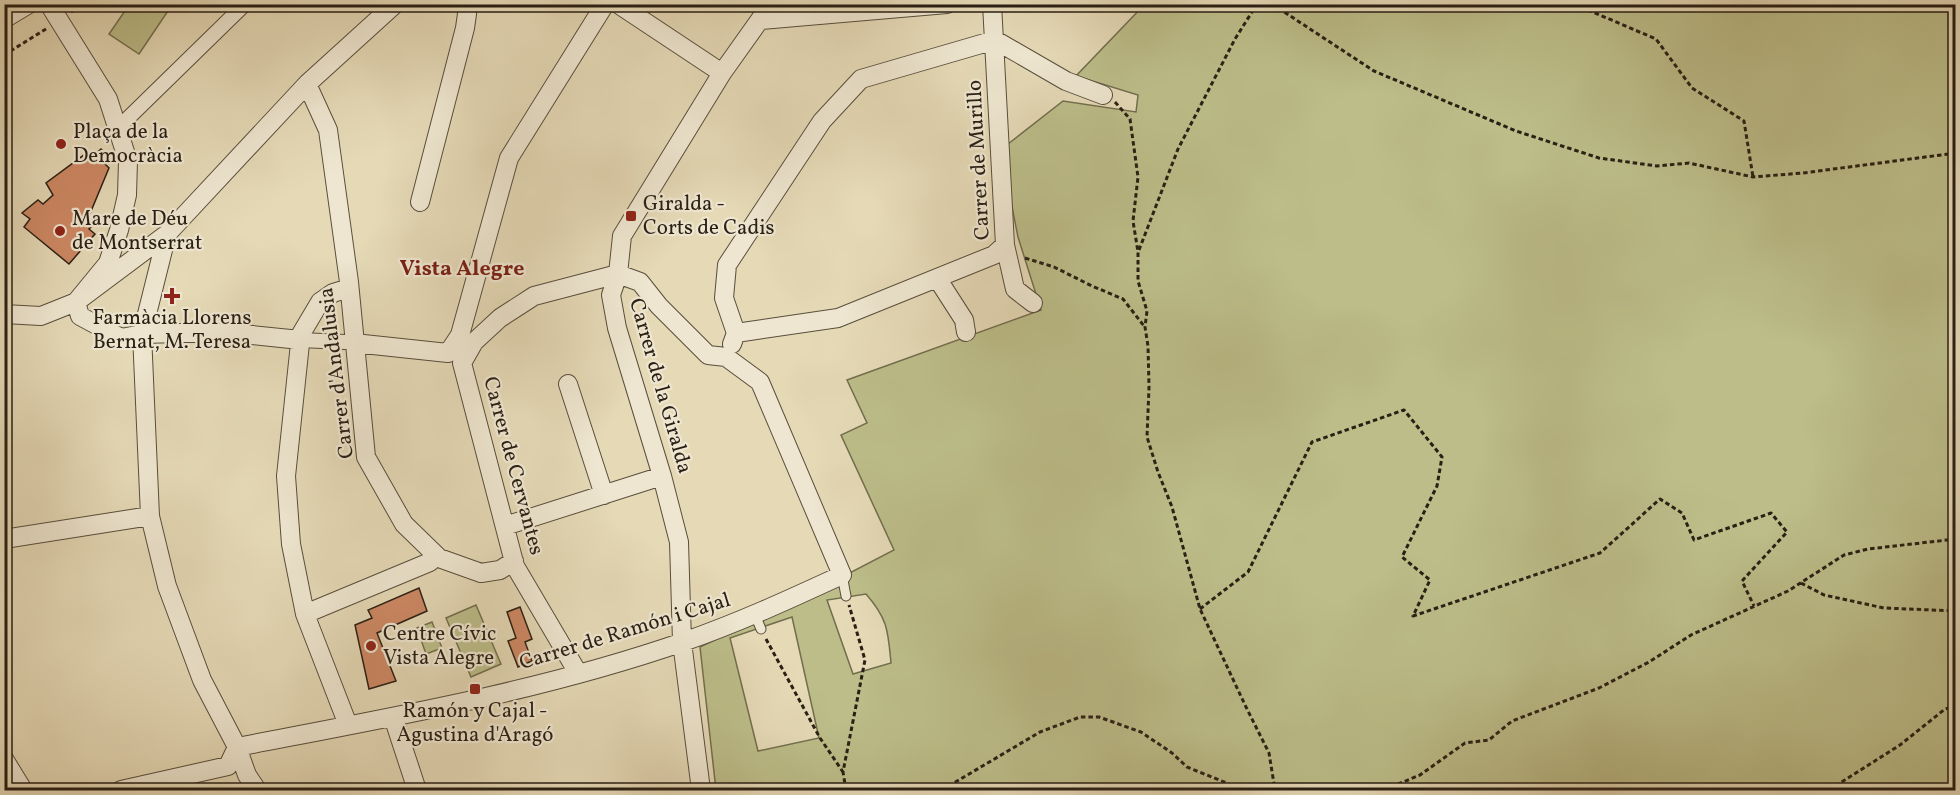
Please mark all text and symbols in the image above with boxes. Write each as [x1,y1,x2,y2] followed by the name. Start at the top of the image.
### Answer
[960,79,998,241] street label: Carrer de Murillo
[73,118,183,171] place label: Plaça de la Democràcia
[54,137,68,151] marker: Plaça de la Democràcia
[643,190,775,243] place label: Giralda - Corts de Cadis
[72,205,202,258] place label: Mare de Déu de Montserrat
[624,209,638,223] marker: Giralda - Corts de Cadis
[53,224,67,238] marker: Mare de Déu de Montserrat
[400,254,524,285] district label: Vista Alegre
[312,286,362,460] street label: Carrer d'Andalusia
[165,289,179,303] marker: Farmàcia Llorens Bernat, M. Teresa
[621,295,699,477] street label: Carrer de la Giralda
[93,304,251,357] place label: Farmàcia Llorens Bernat, M. Teresa
[475,374,551,558] street label: Carrer de Cervantes
[516,586,734,678] street label: Carrer de Ramón i Cajal
[383,620,496,673] place label: Centre Cívic Vista Alegre
[364,639,378,653] marker: Centre Cívic Vista Alegre
[468,682,482,696] marker: Ramón y Cajal - Agustina d'Aragó
[396,697,554,750] place label: Ramón y Cajal - Agustina d'Aragó

